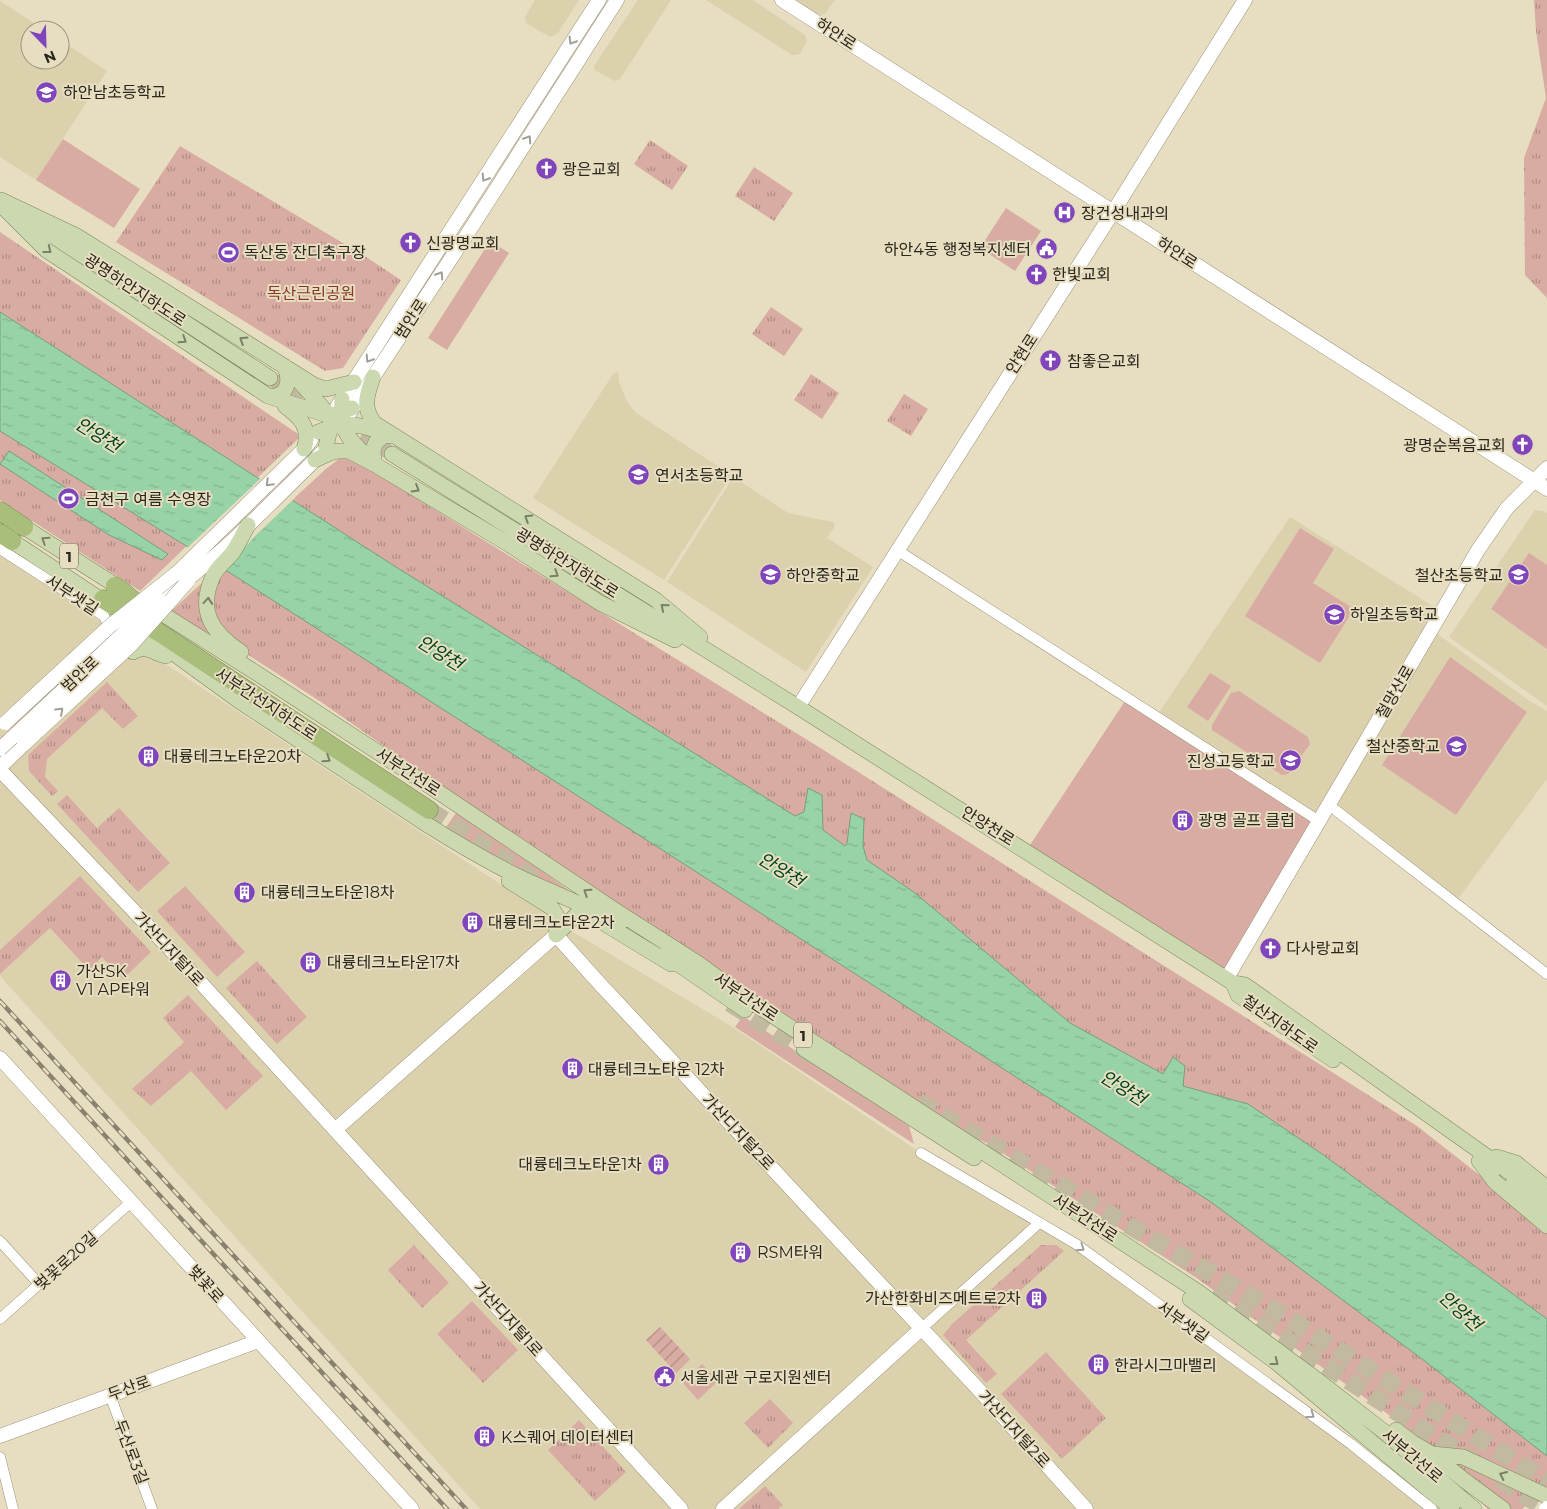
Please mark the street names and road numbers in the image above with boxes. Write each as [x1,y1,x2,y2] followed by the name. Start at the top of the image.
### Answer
[812,14,860,54] street label: 하안로
[1153,233,1201,273] street label: 하안로
[80,250,190,330] street label: 광명하안지하도로
[391,295,431,343] street label: 범안로
[1002,330,1042,378] street label: 안현로
[512,524,622,602] street label: 광명하안지하도로
[60,544,78,568] road number: 1
[42,571,102,619] street label: 서부샛길
[57,652,103,696] street label: 범안로
[1372,662,1418,722] street label: 철망산로
[211,664,321,744] street label: 서부간선지하도로
[372,744,444,800] street label: 서부간선로
[958,802,1018,850] street label: 안양천로
[130,908,208,990] street label: 가산디지털1로
[710,969,782,1026] street label: 서부간선로
[1238,991,1322,1057] street label: 철산지하도로
[794,1022,812,1048] road number: 1
[698,1090,778,1174] street label: 가산디지털2로
[1049,1190,1121,1246] street label: 서부간선로
[30,1228,102,1294] street label: 벚꽃로20길
[184,1261,228,1307] street label: 벚꽃로
[469,1278,547,1361] street label: 가산디지털1로
[1154,1297,1212,1347] street label: 서부샛길
[105,1371,153,1404] street label: 두산로
[974,1386,1054,1472] street label: 가산디지털2로
[110,1417,152,1487] street label: 두산로3길
[1378,1425,1447,1487] street label: 서부간선로

